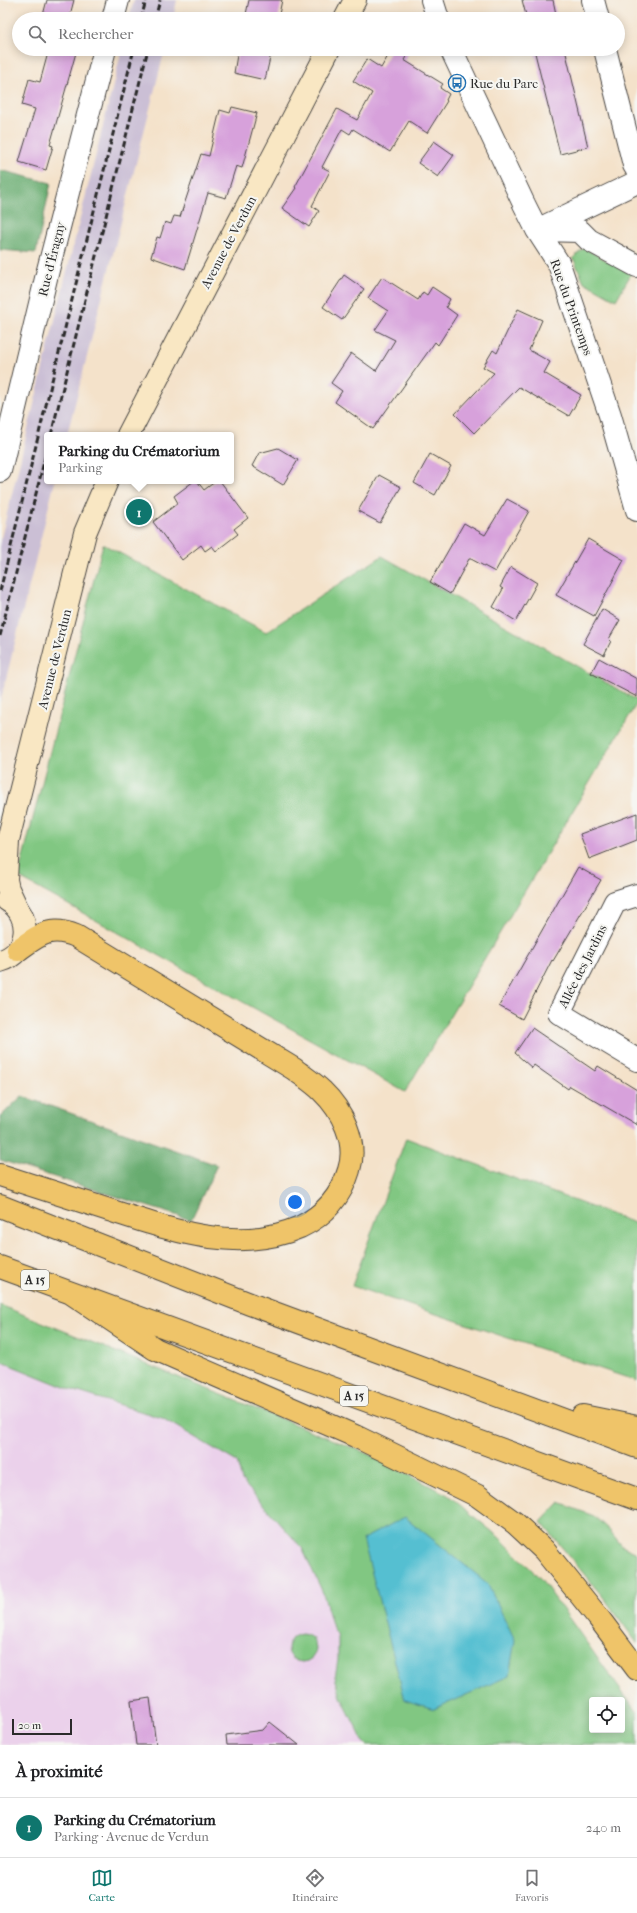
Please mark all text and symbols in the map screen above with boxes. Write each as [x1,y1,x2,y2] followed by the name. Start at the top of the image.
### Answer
[12,12,625,56] search box
[26,23,48,45] icon: search
[58,25,133,43] text: Rechercher
[447,73,467,93] bus stop icon: Rue du Parc
[470,76,538,91] place label: Rue du Parc
[197,193,259,292] street label: Avenue de Verdun
[35,219,68,298] street label: Rue d'Éragny
[547,257,596,358] street label: Rue du Printemps
[44,432,234,484] popup
[58,442,220,460] text: Parking du Crématorium
[58,460,102,475] text: Parking
[126,497,152,527] pin: 1
[35,607,74,712] street label: Avenue de Verdun
[555,922,610,1011] street label: Allée des Jardins
[285,1192,305,1212] your location
[21,1270,49,1290] road number: A 15
[340,1386,368,1406] road number: A 15
[589,1697,625,1733] map controls
[589,1697,625,1733] button: locate
[12,1717,72,1736] scale bar
[18,1719,41,1732] text: 20 m
[16,1761,103,1781] text: À proximité
[54,1811,216,1829] text: Parking du Crématorium
[27,1820,31,1835] text: 1
[586,1820,621,1835] text: 240 m
[54,1829,209,1844] text: Parking · Avenue de Verdun
[88,1867,115,1904] tab: Carte
[292,1867,338,1904] tab: Itinéraire
[515,1867,549,1904] tab: Favoris

